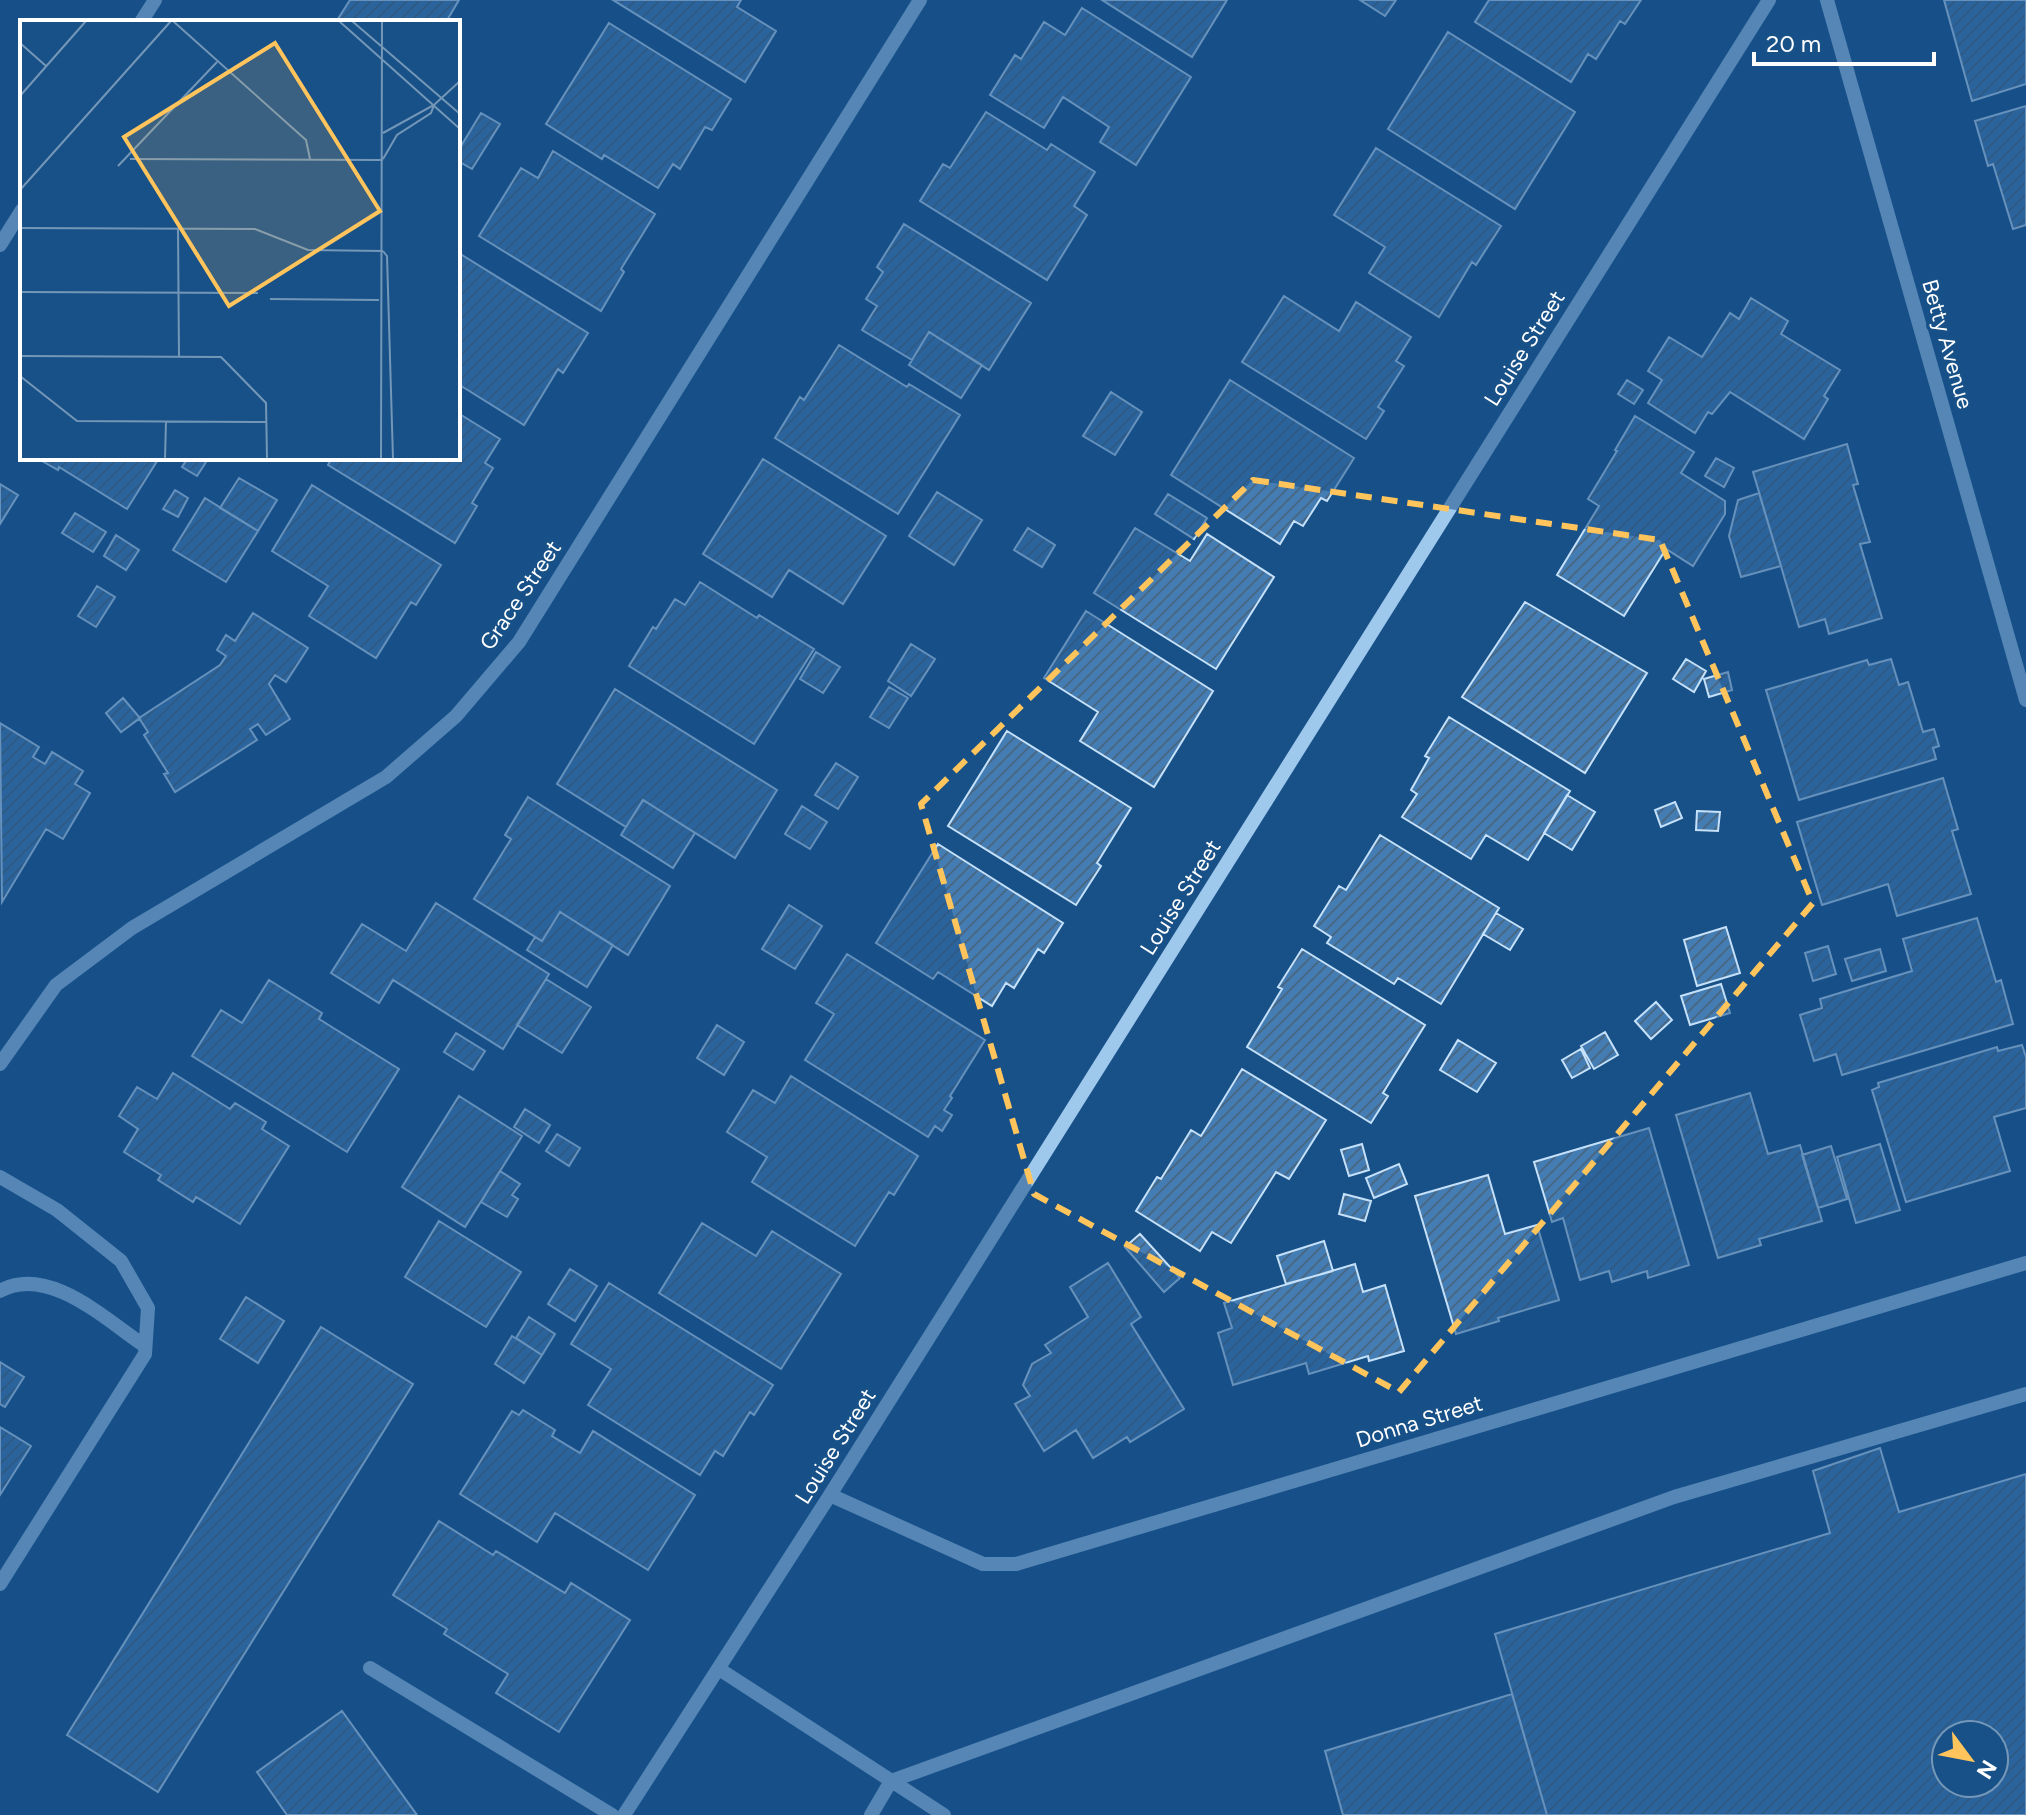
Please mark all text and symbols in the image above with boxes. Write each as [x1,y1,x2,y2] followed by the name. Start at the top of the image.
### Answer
[1754,16,1934,66] scale bar
[20,20,460,460] inset map
[1766,29,1821,58] text: 20 m
[1916,276,1979,412] street label: Betty Avenue
[1478,286,1571,411] street label: Louise Street
[474,535,567,655] street label: Grace Street
[1134,835,1227,960] street label: Louise Street
[789,1384,882,1509] street label: Louise Street
[1353,1389,1486,1453] street label: Donna Street
[1930,1719,2010,1799] north arrow
[1971,1755,2002,1784] text: N

